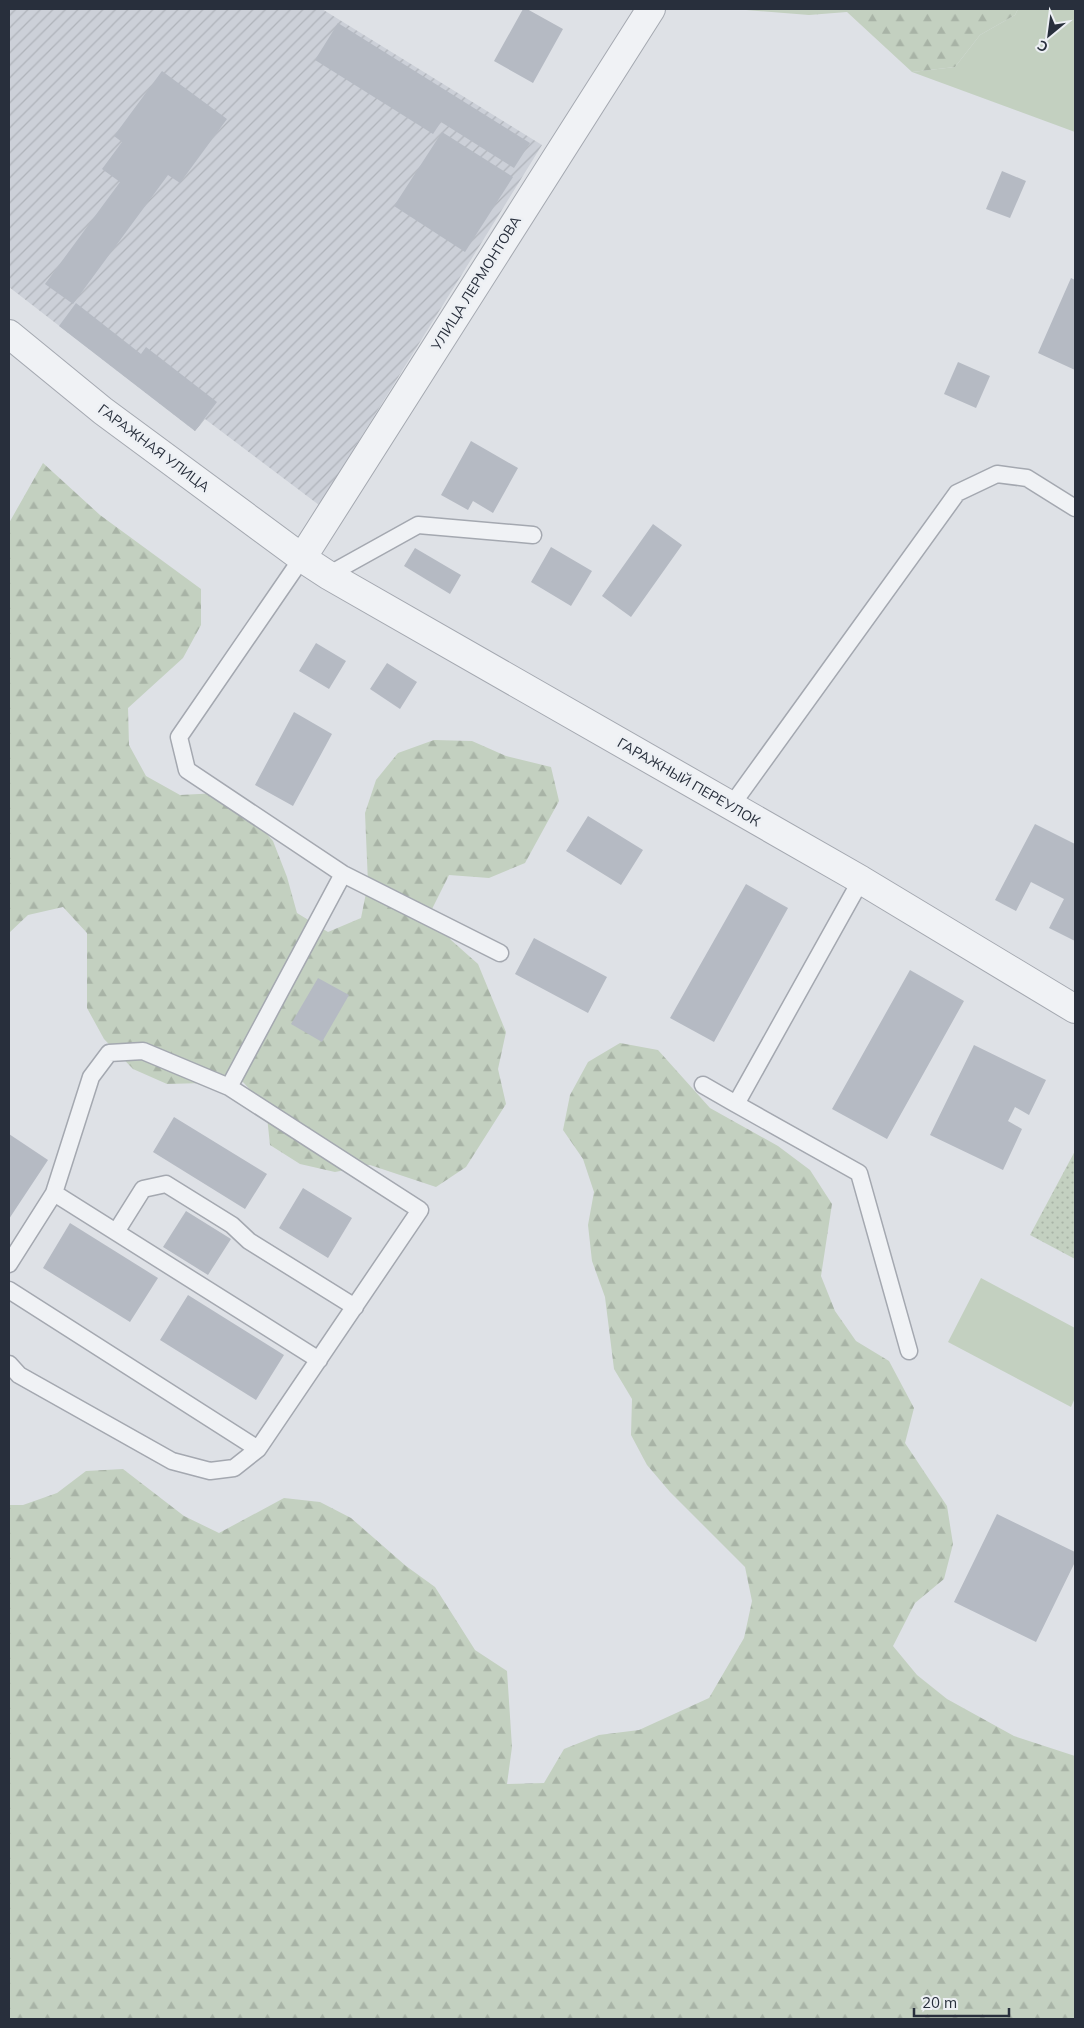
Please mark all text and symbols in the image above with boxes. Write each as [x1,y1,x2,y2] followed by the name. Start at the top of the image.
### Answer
[1024,10,1074,60] north arrow
[1034,36,1051,57] text: С
[427,212,525,355] street label: УЛИЦА ЛЕРМОНТОВА
[95,400,214,496] street label: ГАРАЖНАЯ УЛИЦА
[614,734,765,831] street label: ГАРАЖНЫЙ ПЕРЕУЛОК
[914,1986,1009,2018] scale bar
[922,1993,957,2012] text: 20 m

